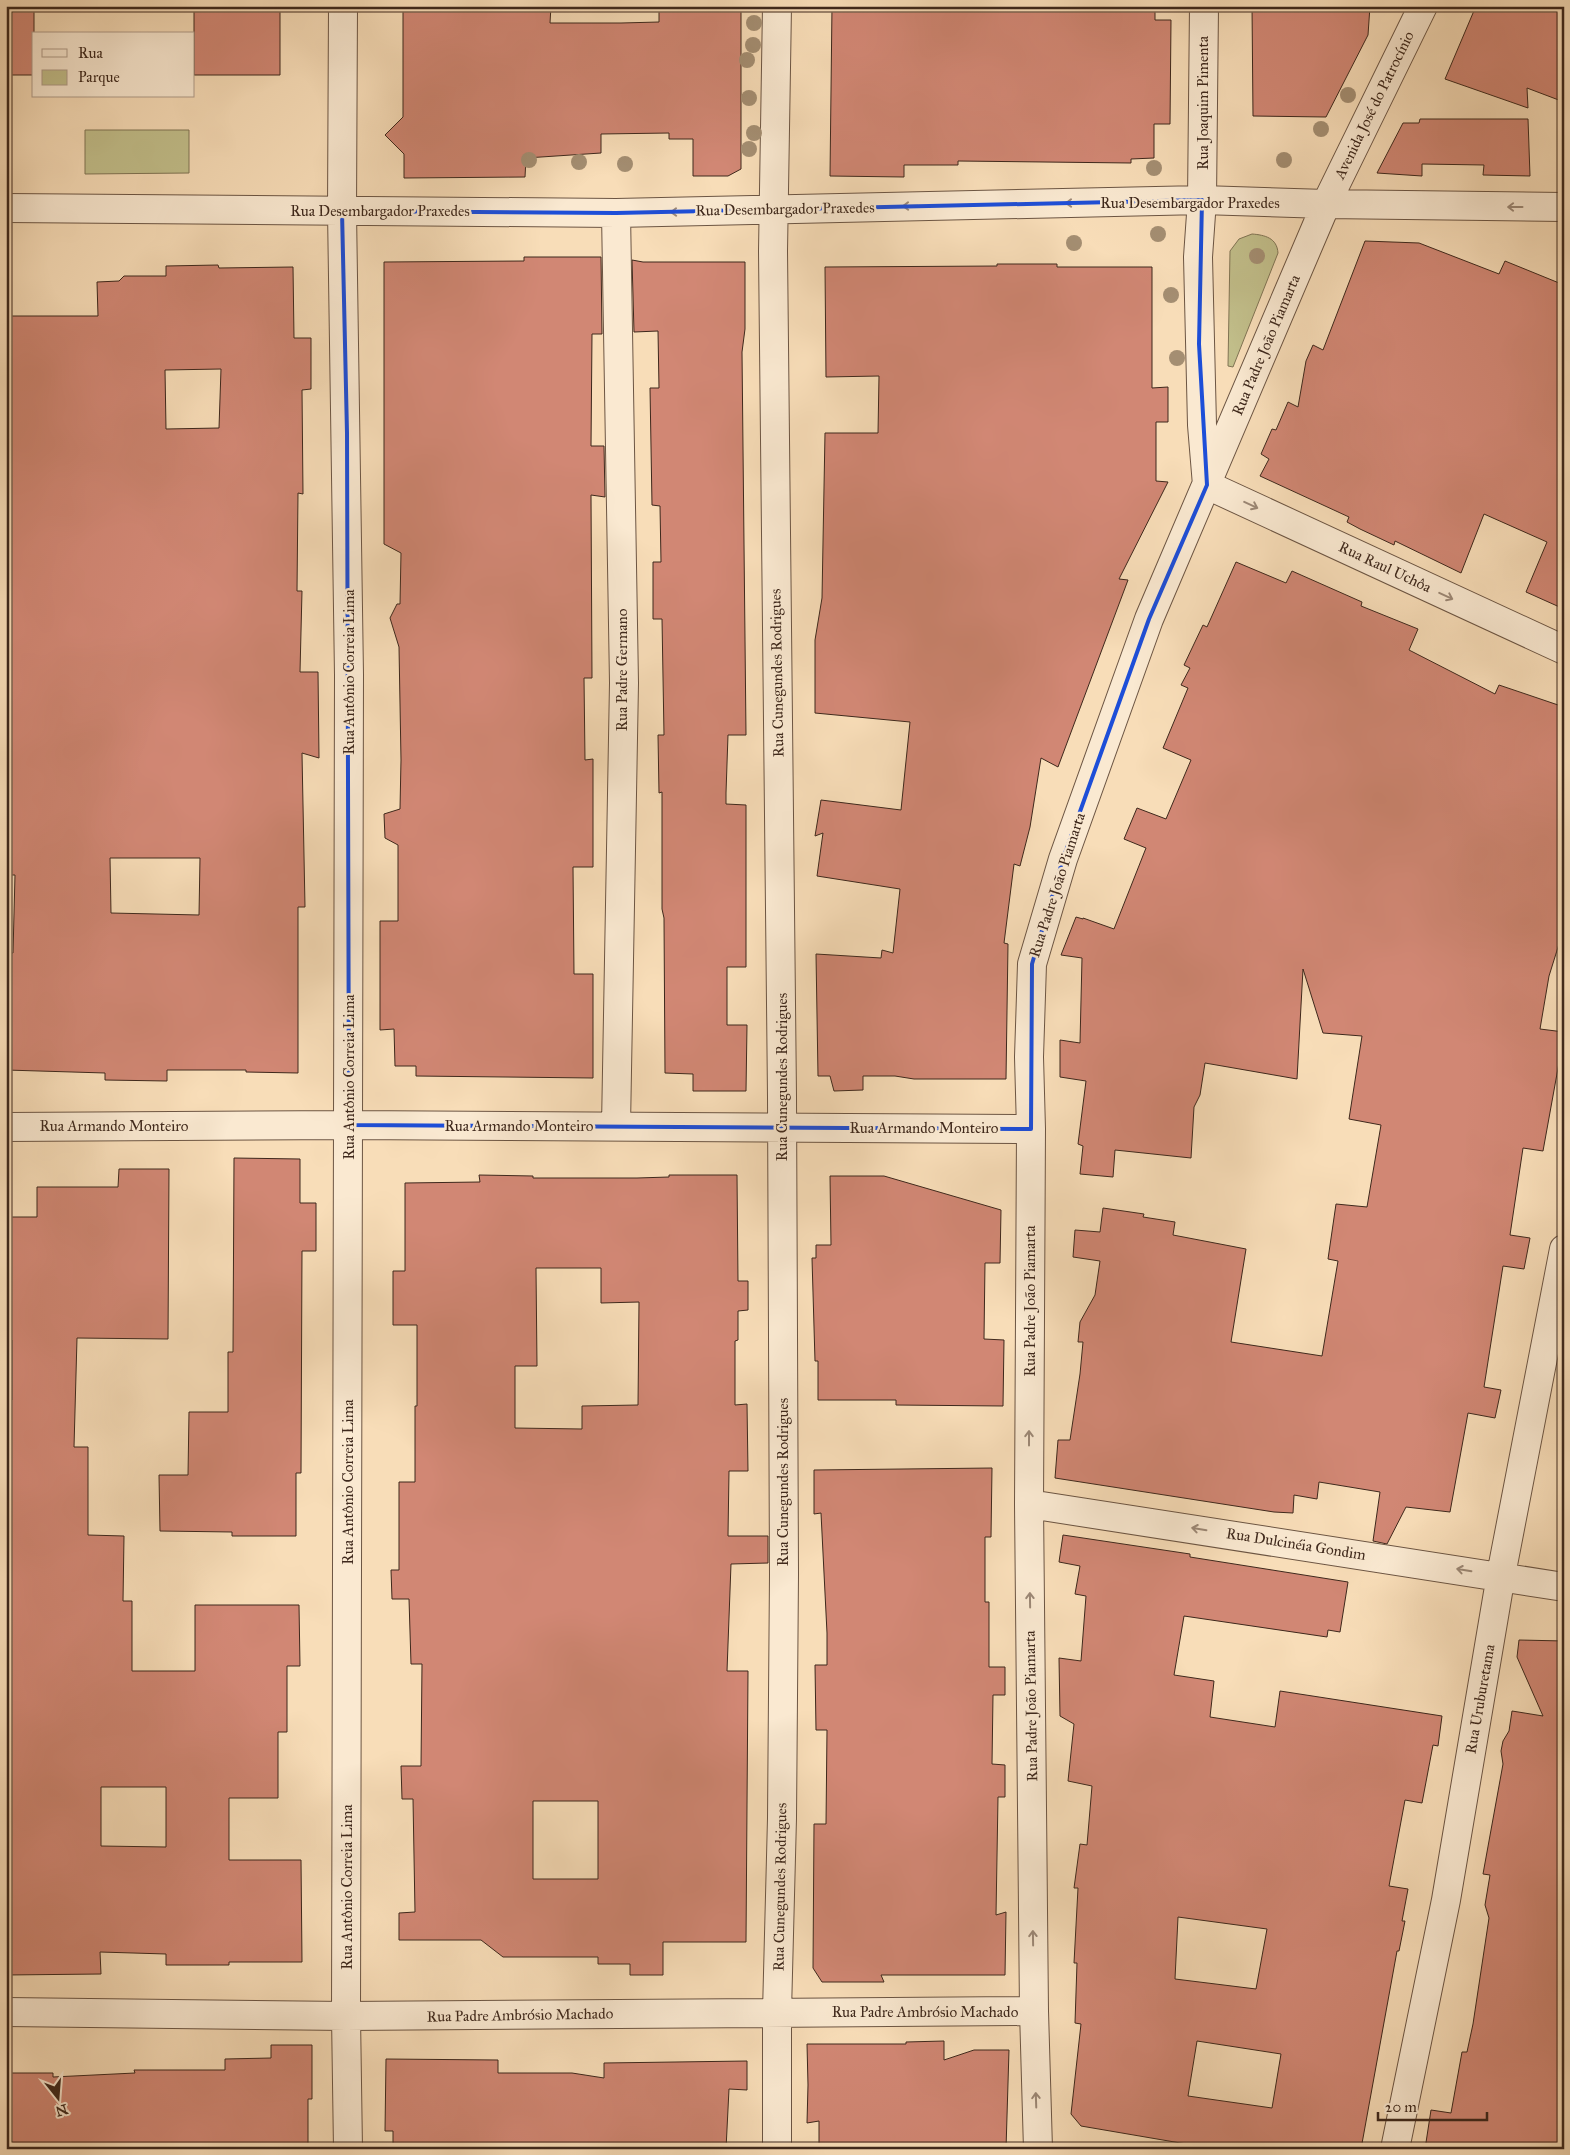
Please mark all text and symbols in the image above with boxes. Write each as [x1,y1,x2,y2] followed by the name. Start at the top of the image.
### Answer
[1330,28,1419,183] street label: Avenida José do Patrocínio
[32,32,195,98] legend
[1194,35,1213,170] street label: Rua Joaquim Pimenta
[78,44,103,62] text: Rua
[78,68,120,87] text: Parque
[1100,194,1280,212] street label: Rua Desembargador Praxedes
[695,198,875,220] street label: Rua Desembargador Praxedes
[1065,198,1081,208] one-way arrow
[290,202,470,220] street label: Rua Desembargador Praxedes
[902,202,918,211] one-way arrow
[1507,202,1524,212] one-way arrow
[670,207,686,217] one-way arrow
[1228,271,1305,418] street label: Rua Padre João Piamarta
[1243,501,1258,511] one-way arrow
[1336,538,1435,597] street label: Rua Raul Uchôa
[340,589,358,755] street label: Rua Antônio Correia Lima
[767,589,787,757] street label: Rua Cunegundes Rodrigues
[1438,591,1453,601] one-way arrow
[613,608,631,731] street label: Rua Padre Germano
[1025,810,1090,960] street label: Rua Padre João Piamarta
[773,993,791,1161] street label: Rua Cunegundes Rodrigues
[340,994,358,1160] street label: Rua Antônio Correia Lima
[39,1117,189,1135] street label: Rua Armando Monteiro
[444,1117,594,1135] street label: Rua Armando Monteiro
[849,1119,999,1137] street label: Rua Armando Monteiro
[1021,1225,1040,1377] street label: Rua Padre João Piamarta
[774,1398,792,1566] street label: Rua Cunegundes Rodrigues
[339,1399,357,1565] street label: Rua Antônio Correia Lima
[1024,1430,1034,1446] one-way arrow
[1192,1524,1208,1534] one-way arrow
[1225,1524,1368,1564] street label: Rua Dulcinéia Gondim
[1456,1564,1472,1574] one-way arrow
[1025,1592,1035,1608] one-way arrow
[1021,1630,1042,1782] street label: Rua Padre João Piamarta
[1462,1642,1499,1755] street label: Rua Uruburetama
[770,1803,790,1971] street label: Rua Cunegundes Rodrigues
[338,1804,356,1970] street label: Rua Antônio Correia Lima
[1028,1930,1038,1946] one-way arrow
[832,2003,1019,2021] street label: Rua Padre Ambrósio Machado
[427,2004,614,2026] street label: Rua Padre Ambrósio Machado
[32,2072,82,2122] north arrow
[1378,2090,1486,2122] scale bar
[1031,2092,1041,2108] one-way arrow
[1385,2098,1417,2116] text: 20 m
[53,2100,70,2120] text: N

